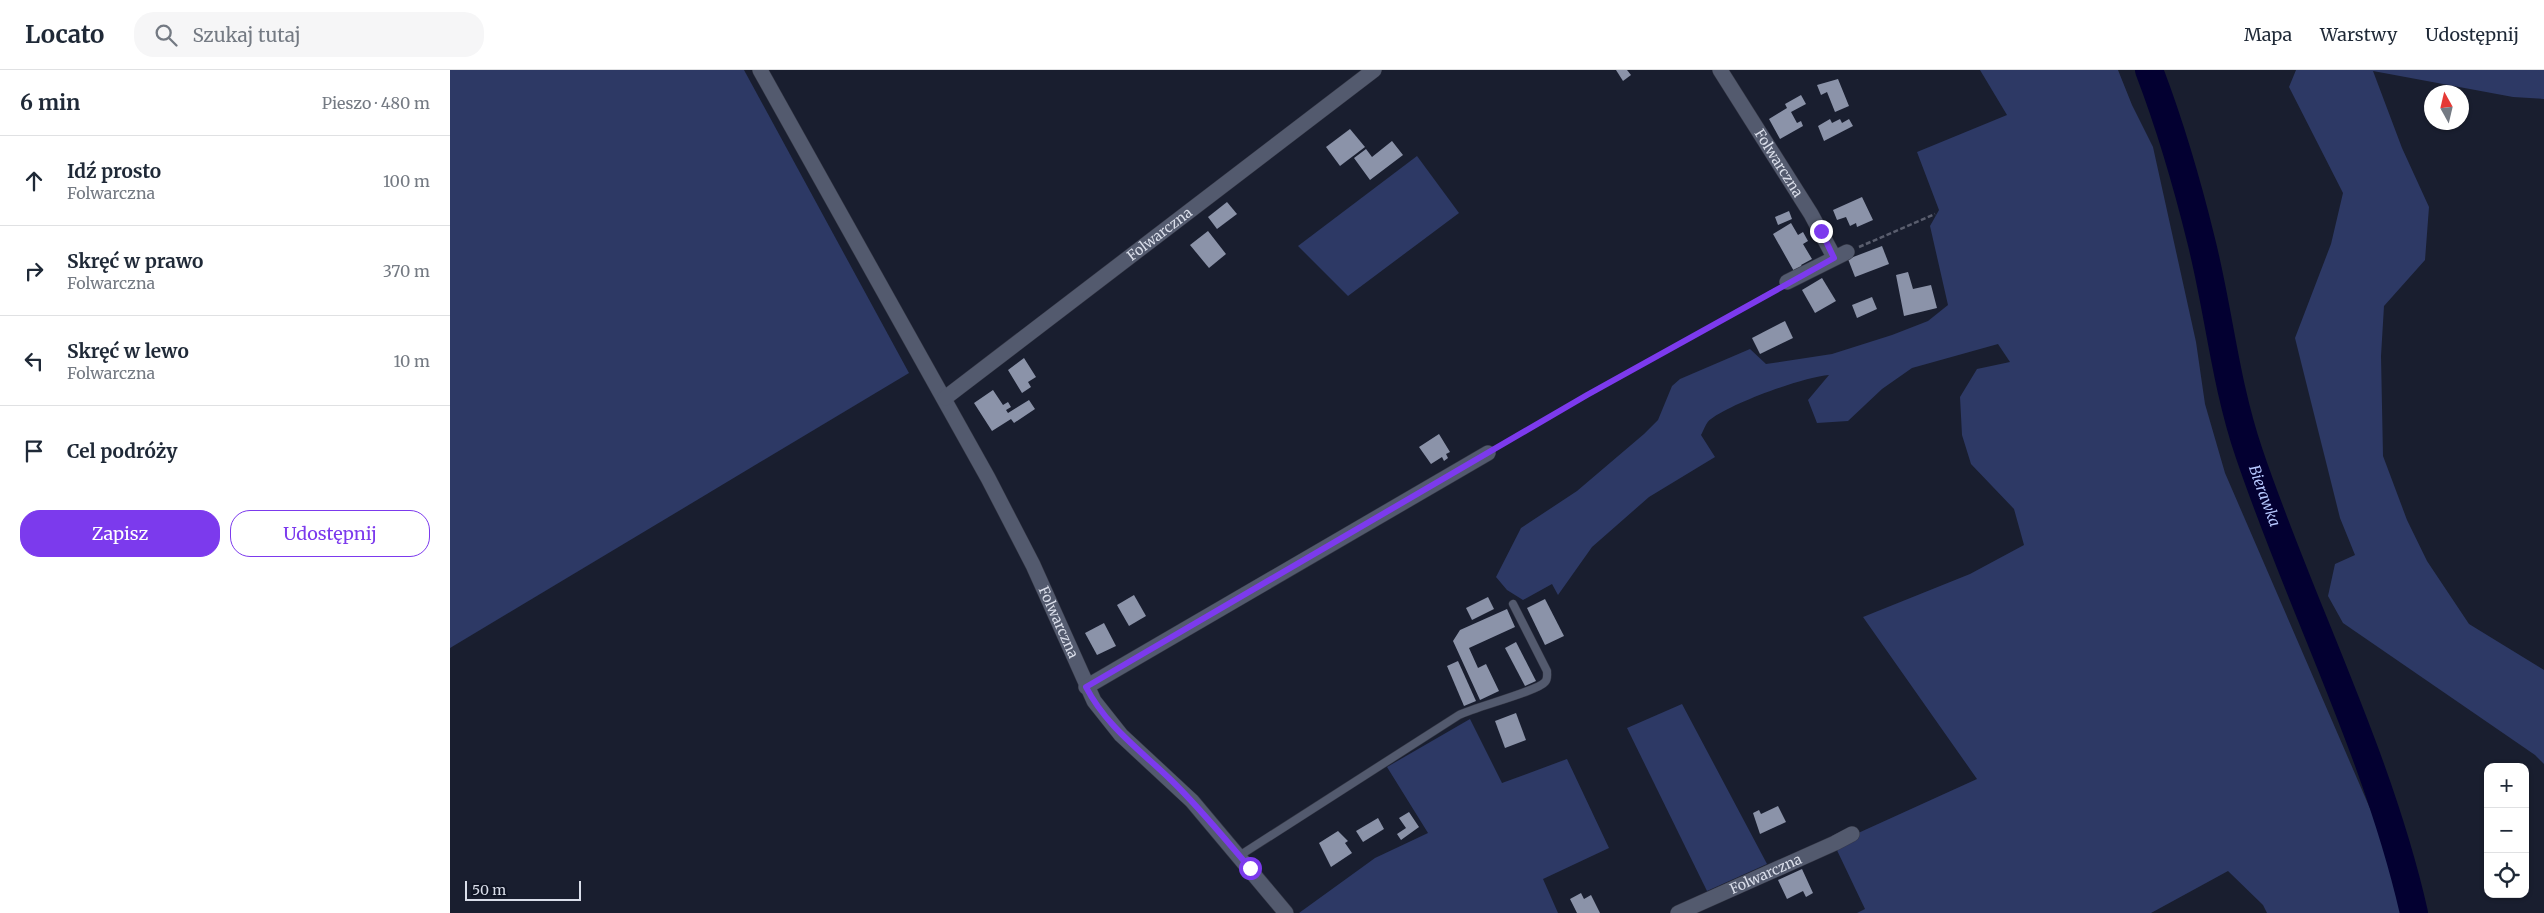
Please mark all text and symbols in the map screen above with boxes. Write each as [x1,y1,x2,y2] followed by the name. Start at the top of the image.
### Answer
[134,12,484,57] search box
[25,19,104,50] text: Locato
[152,21,180,49] icon: search
[192,23,301,47] text: Szukaj tutaj
[2244,23,2292,46] text: Mapa
[2320,23,2397,46] text: Warstwy
[2425,23,2519,46] text: Udostępnij
[2424,85,2469,130] north arrow
[20,89,80,116] text: 6 min
[322,93,430,113] text: Pieszo · 480 m
[1751,126,1807,201] street label: Folwarczna
[67,159,161,183] text: Idź prosto
[20,167,48,195] icon: ahead
[383,171,430,191] text: 100 m
[67,183,155,203] text: Folwarczna
[1123,203,1196,265] street label: Folwarczna
[1810,220,1833,243] route end
[67,249,203,273] text: Skręć w prawo
[20,257,48,285] icon: right
[383,261,430,281] text: 370 m
[67,273,155,293] text: Folwarczna
[67,339,189,363] text: Skręć w lewo
[20,347,48,375] icon: left
[393,351,430,371] text: 10 m
[67,363,155,383] text: Folwarczna
[20,437,48,465] icon: arrive
[67,439,178,463] text: Cel podróży
[2245,462,2285,529] water label: Bierawka
[20,510,220,557] button: Zapisz
[230,510,430,557] button: Udostępnij
[1035,583,1083,662] street label: Folwarczna
[2484,763,2529,898] map controls
[2484,763,2529,808] button: +
[2484,808,2529,853] button: −
[1727,850,1805,898] street label: Folwarczna
[2484,853,2529,898] button: locate
[1239,857,1262,880] route start
[465,878,581,901] scale bar
[472,881,506,899] text: 50 m

